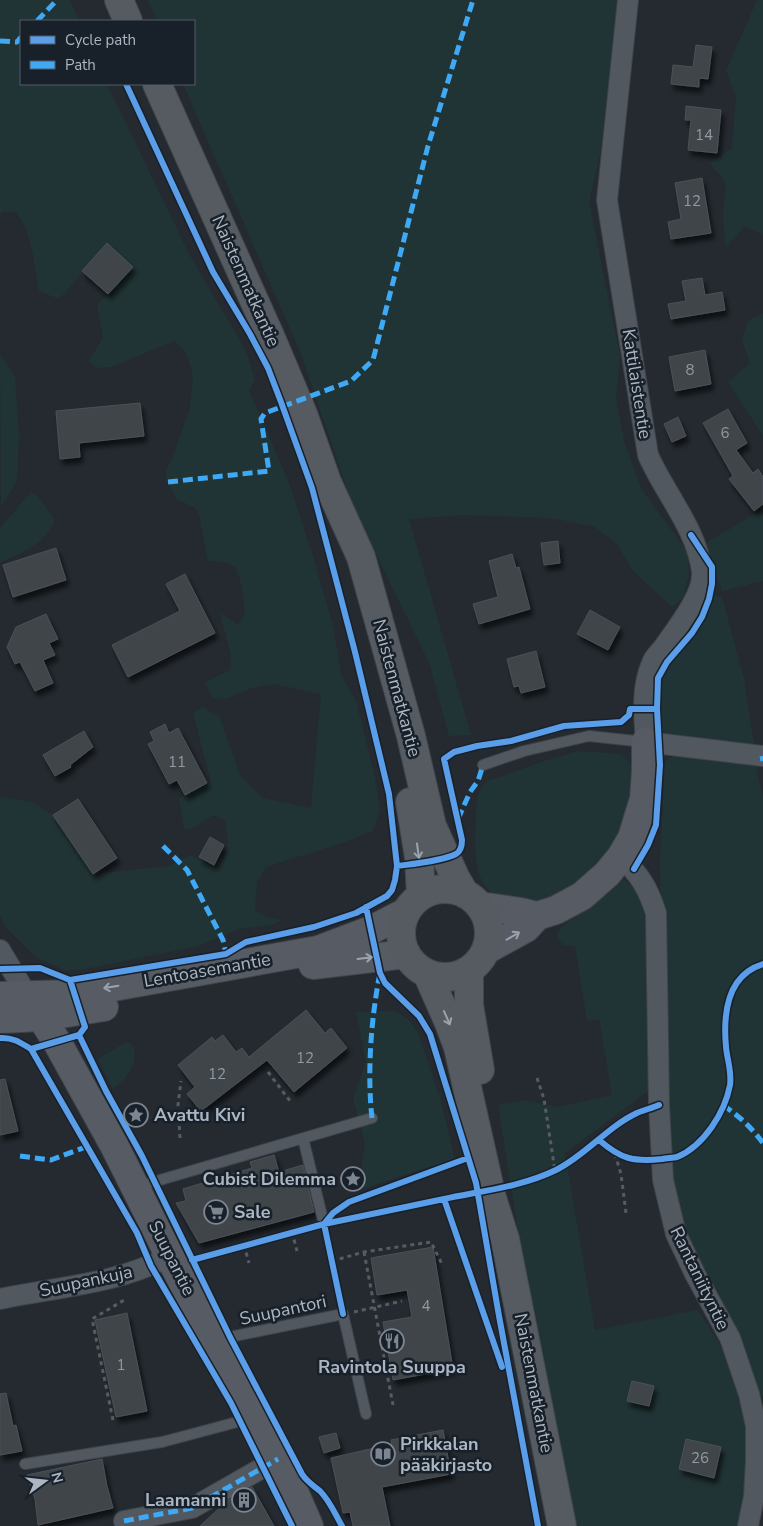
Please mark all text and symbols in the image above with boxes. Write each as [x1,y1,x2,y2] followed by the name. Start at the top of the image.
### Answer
[20,20,195,85] legend
[65,30,136,50] text: Cycle path
[65,55,96,75] text: Path
[695,125,713,145] house number: 14
[683,191,701,211] house number: 12
[206,211,286,351] street label: Naistenmatkantie
[616,327,658,441] street label: Kattilaistentie
[685,360,695,380] house number: 8
[720,423,730,443] house number: 6
[367,617,427,759] street label: Naistenmatkantie
[168,752,186,772] house number: 11
[413,843,423,859] one-way arrow
[506,930,520,940] one-way arrow
[142,947,272,993] street label: Lentoasemantie
[357,953,373,963] one-way arrow
[104,983,120,993] one-way arrow
[442,1010,452,1025] one-way arrow
[296,1048,314,1068] house number: 12
[208,1064,226,1084] house number: 12
[123,1102,149,1128] place icon: Avattu Kivi
[154,1103,245,1127] place label: Avattu Kivi
[340,1166,366,1192] place icon: Cubist Dilemma
[203,1167,336,1191] place label: Cubist Dilemma
[203,1199,229,1225] supermarket icon: Sale
[234,1200,271,1224] place label: Sale
[143,1216,201,1300] street label: Suupantie
[665,1222,735,1334] street label: Rantaniityntie
[37,1259,135,1303] street label: Suupankuja
[237,1289,329,1331] street label: Suupantori
[421,1296,431,1316] house number: 4
[509,1311,559,1455] street label: Naistenmatkantie
[379,1328,405,1354] restaurant icon: Ravintola Suuppa
[116,1355,126,1375] house number: 1
[318,1355,466,1379] place label: Ravintola Suuppa
[400,1432,492,1477] place label: Pirkkalan pääkirjasto
[370,1441,396,1467] library icon: Pirkkalan pääkirjasto
[691,1448,709,1468] house number: 26
[20,1456,70,1506] north arrow
[47,1470,68,1485] text: N
[231,1487,257,1513] building icon: Laamanni
[145,1488,226,1512] place label: Laamanni

